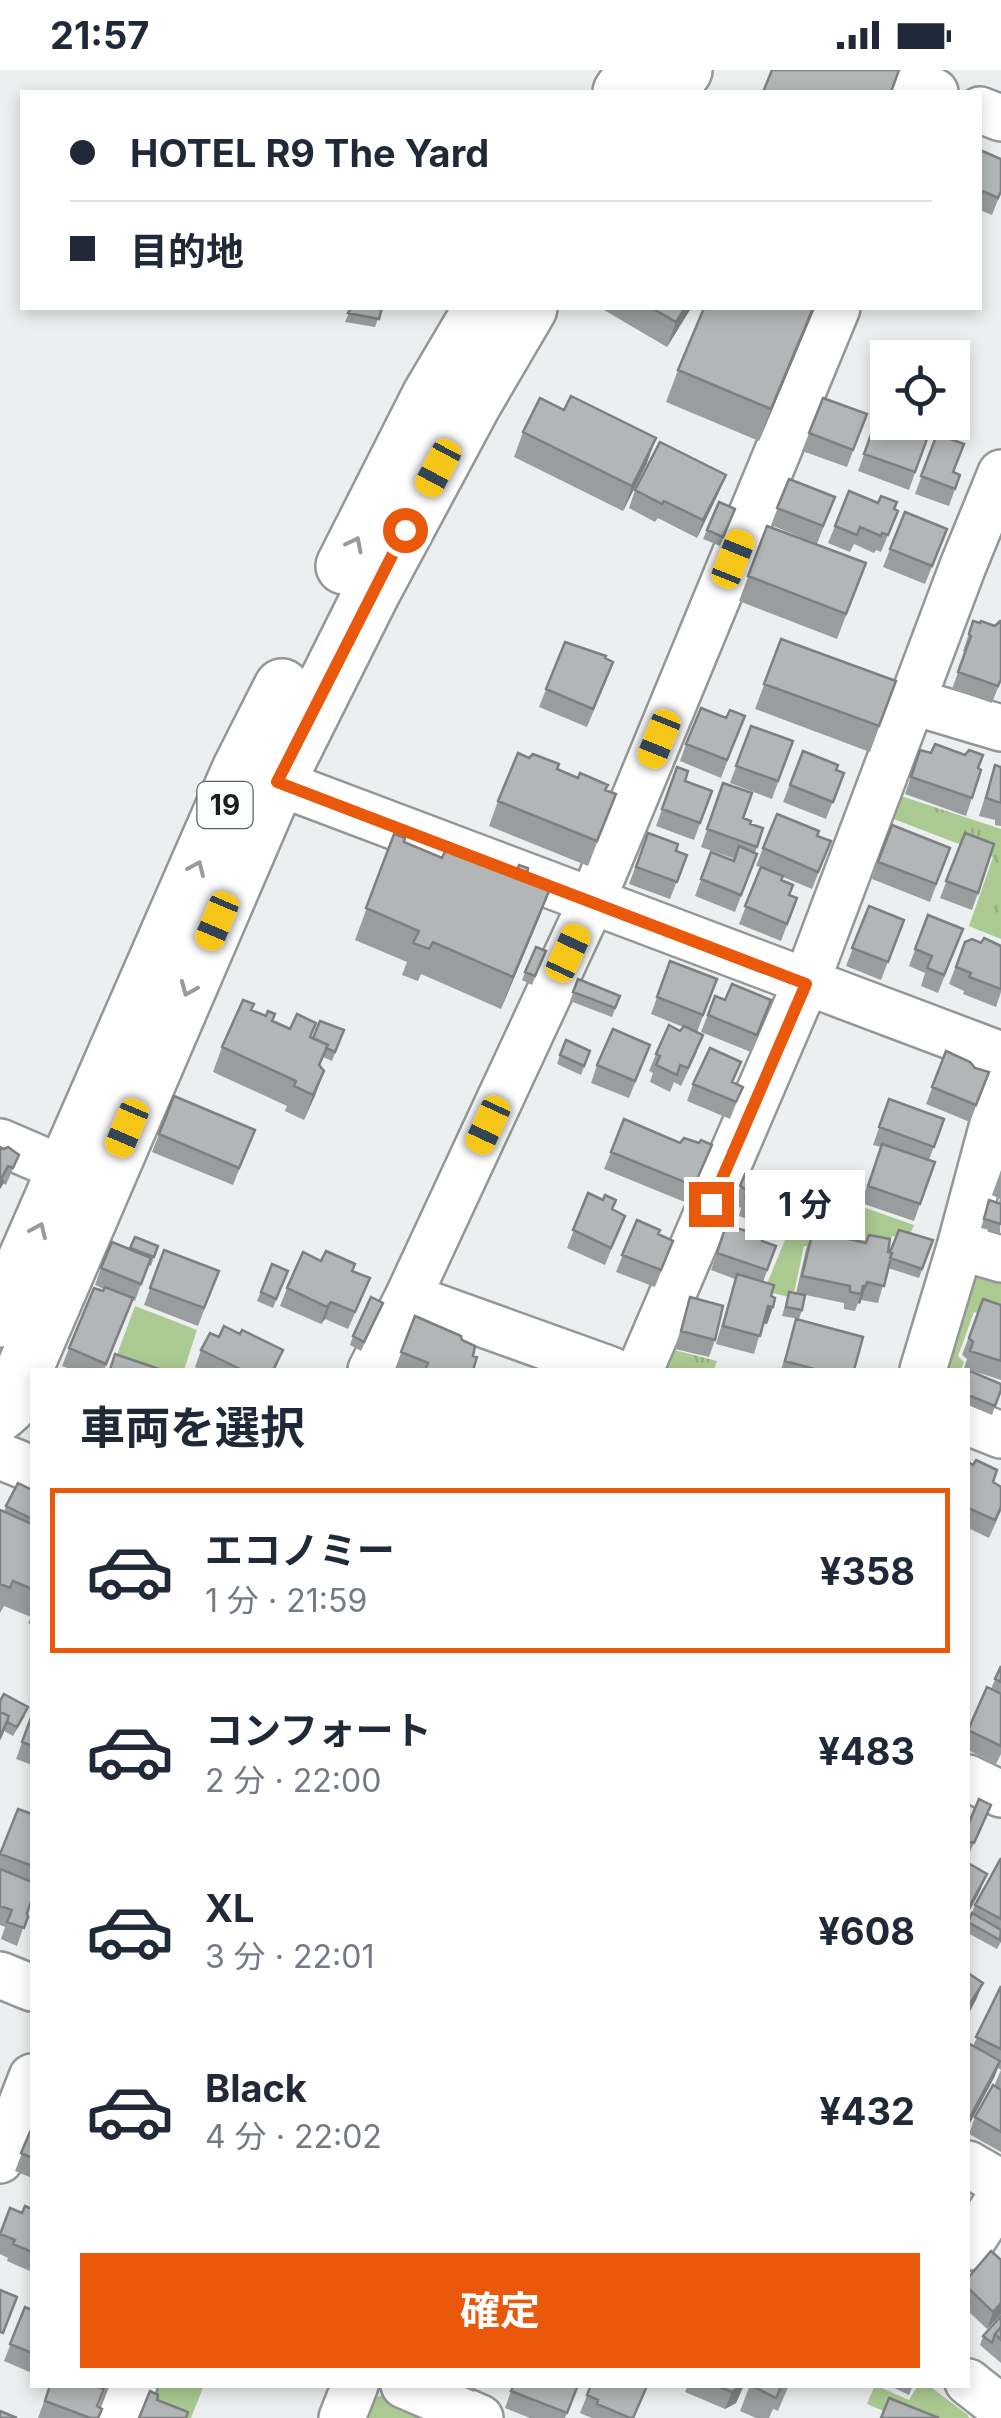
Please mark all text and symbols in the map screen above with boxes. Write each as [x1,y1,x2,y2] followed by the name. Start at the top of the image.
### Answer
[50,12,149,58] text: 21:57
[130,130,489,176] text: HOTEL R9 The Yard
[130,228,244,274] text: 目的地
[870,340,970,440] map controls
[870,340,970,440] button: locate
[411,434,465,502] car
[383,508,428,553] route start
[708,526,758,592] car
[343,537,362,555] one-way arrow
[634,706,684,772] car
[198,782,252,828] road number: 19
[185,860,205,878] one-way arrow
[191,888,243,954] car
[542,919,594,987] car
[180,979,200,997] one-way arrow
[462,1091,514,1159] car
[101,1095,153,1161] car
[746,1169,866,1239] callout: 1 分
[689,1182,734,1227] route end
[778,1185,832,1224] text: 1 分
[27,1222,47,1240] one-way arrow
[80,1400,305,1455] text: 車両を選択
[85,1526,175,1616] icon: car
[205,1527,395,1573] text: エコノミー
[820,1548,915,1594] text: ¥358
[205,1581,367,1620] text: 1 分 · 21:59
[85,1706,175,1796] icon: car
[205,1707,432,1753] text: コンフォート
[818,1728,915,1774] text: ¥483
[205,1761,381,1800] text: 2 分 · 22:00
[205,1885,255,1931] text: XL
[85,1886,175,1976] icon: car
[818,1908,915,1954] text: ¥608
[205,1937,374,1976] text: 3 分 · 22:01
[205,2065,307,2111] text: Black
[85,2066,175,2156] icon: car
[819,2088,915,2134] text: ¥432
[205,2117,382,2156] text: 4 分 · 22:02
[80,2253,920,2368] button: 確定

